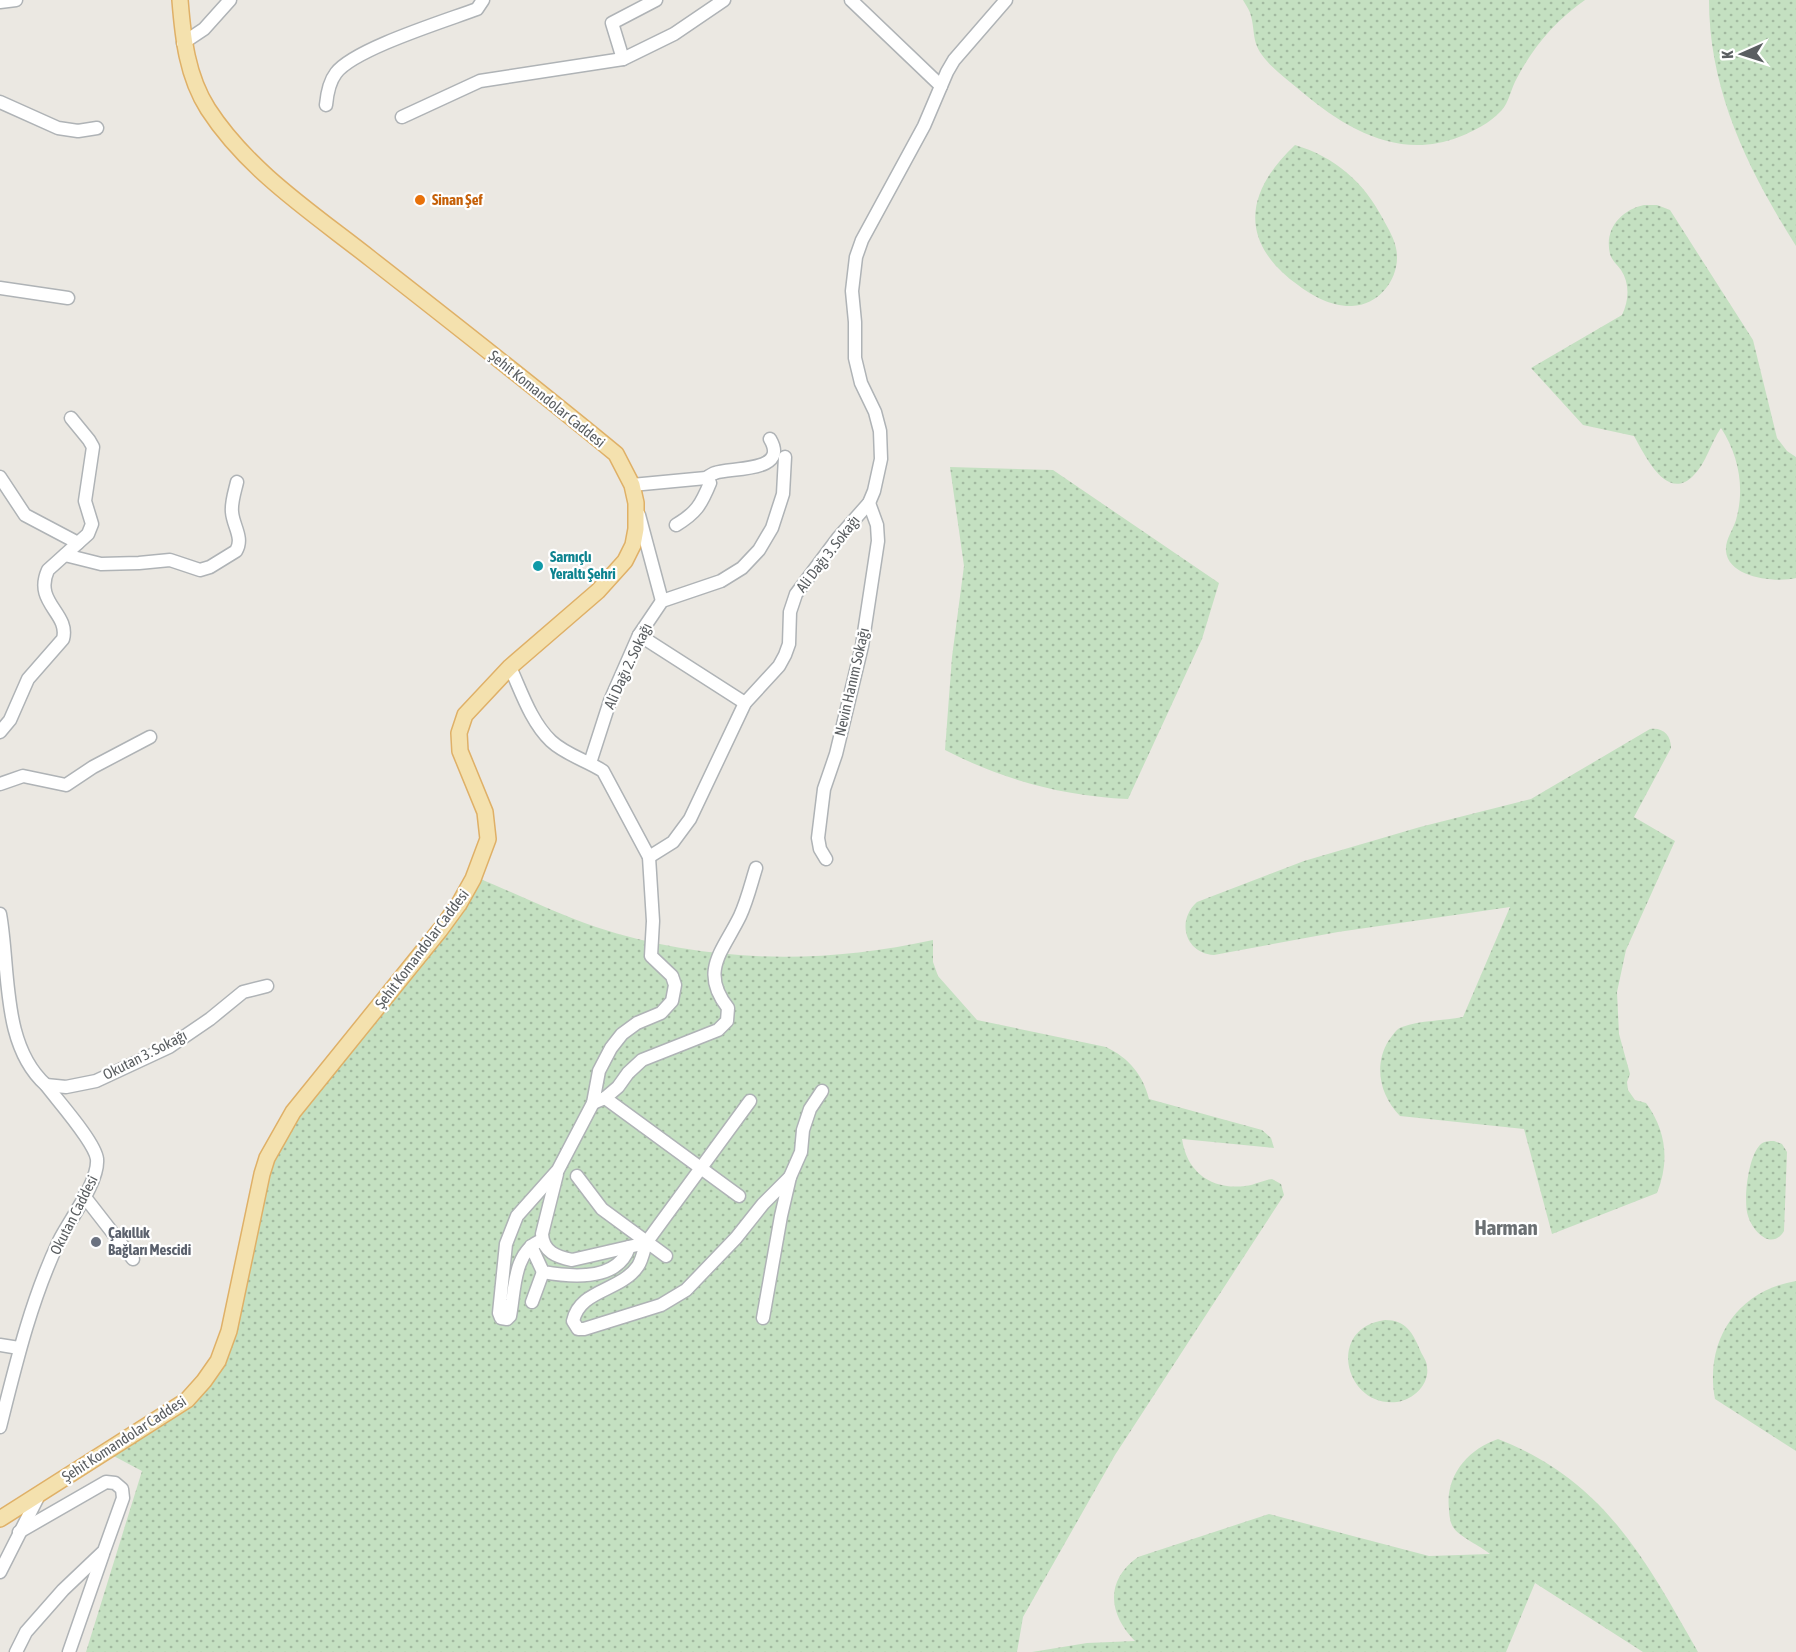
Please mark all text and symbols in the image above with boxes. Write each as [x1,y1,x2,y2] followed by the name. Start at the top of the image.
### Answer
[1712,24,1772,84] north arrow
[1718,50,1736,59] text: K
[432,191,483,208] place label: Sinan Şef
[413,193,427,207] marker: Sinan Şef
[486,347,609,451] street label: Şehit Komandolar Caddesi
[792,512,863,595] street label: Ali Dağı 3. Sokağı
[549,548,616,582] place label: Sarnıçlı Yeraltı Şehri
[531,559,545,573] marker: Sarnıçlı Yeraltı Şehri
[600,620,655,711] street label: Ali Dağı 2. Sokağı
[831,626,872,738] street label: Nevin Hanım Sokağı
[371,886,472,1011] street label: Şehit Komandolar Caddesi
[100,1026,190,1083] street label: Okutan 3. Sokağı
[46,1172,101,1257] street label: Okutan Caddesi
[1474,1215,1538,1239] district label: Harman
[108,1224,191,1258] place label: Çakıllık Bağları Mescidi
[89,1235,103,1249] marker: Çakıllık Bağları Mescidi
[59,1392,189,1485] street label: Şehit Komandolar Caddesi

